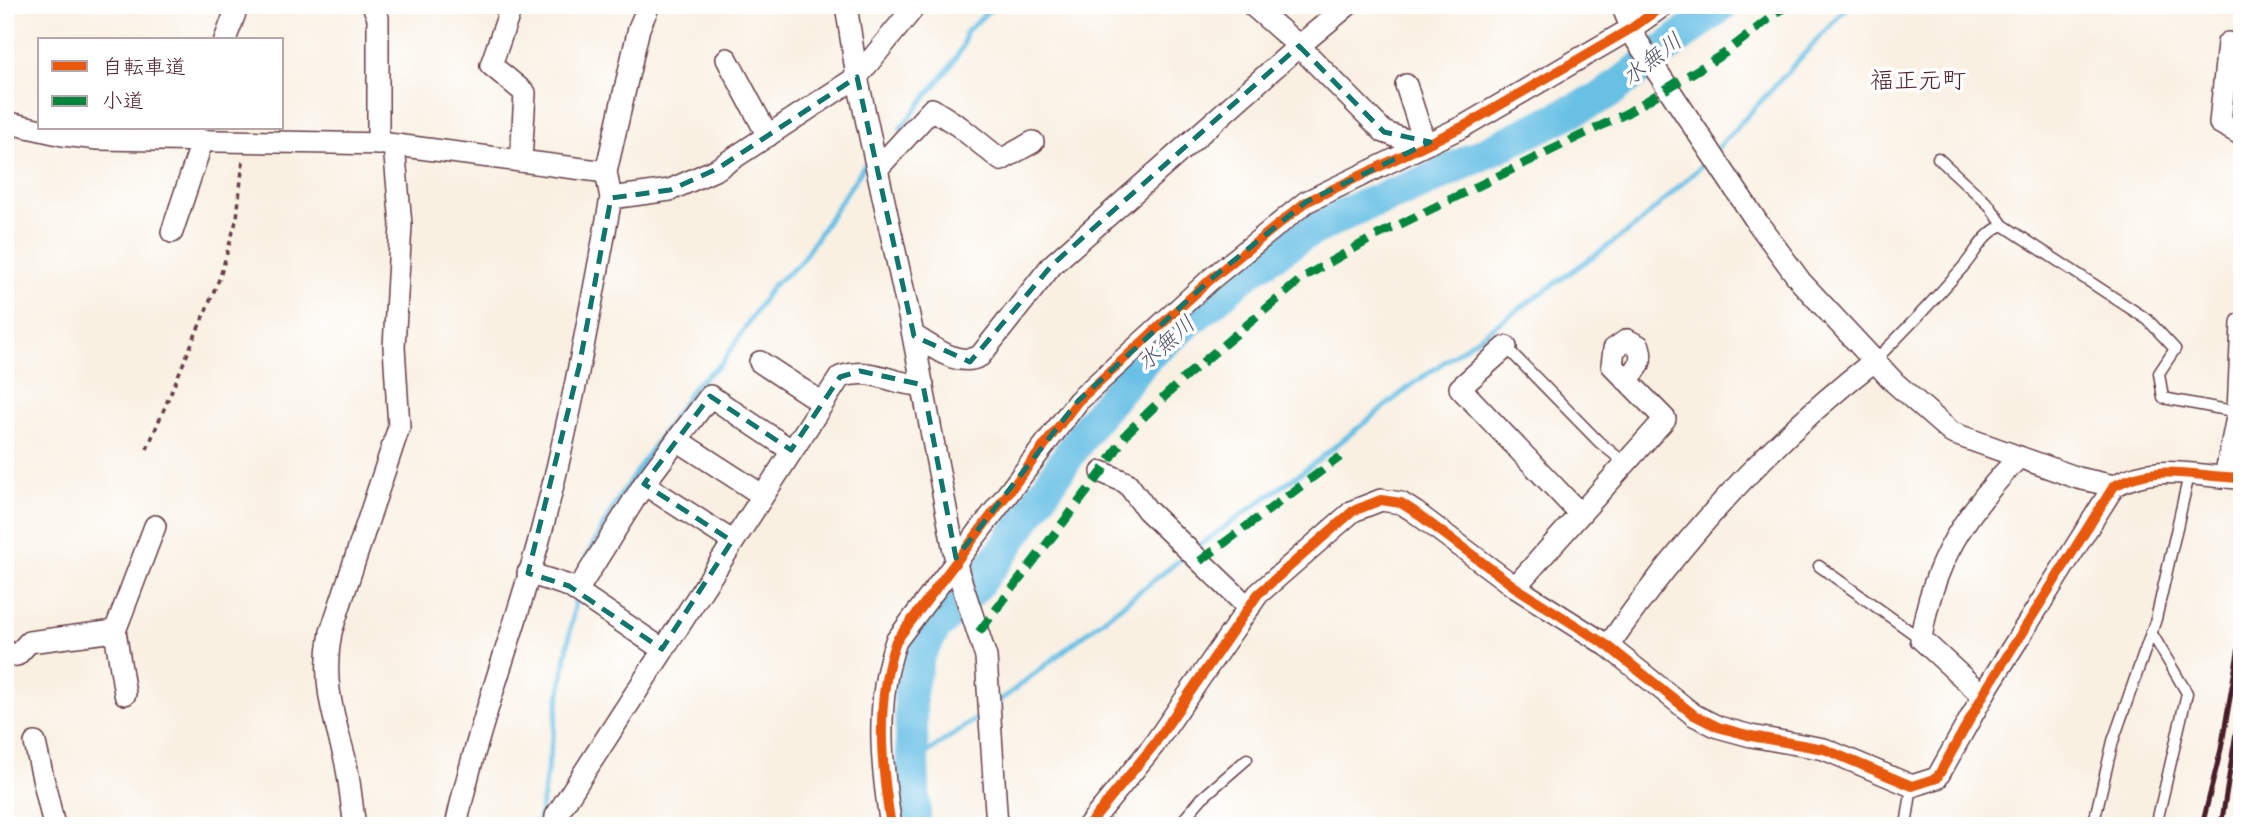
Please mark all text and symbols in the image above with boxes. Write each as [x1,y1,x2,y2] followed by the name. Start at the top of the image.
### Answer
[1617,27,1687,91] water label: 水無川
[38,38,284,130] legend
[102,55,186,79] text: 自転車道
[1870,66,1966,94] district label: 福正元町
[102,89,144,113] text: 小道
[1131,310,1201,376] water label: 水無川

